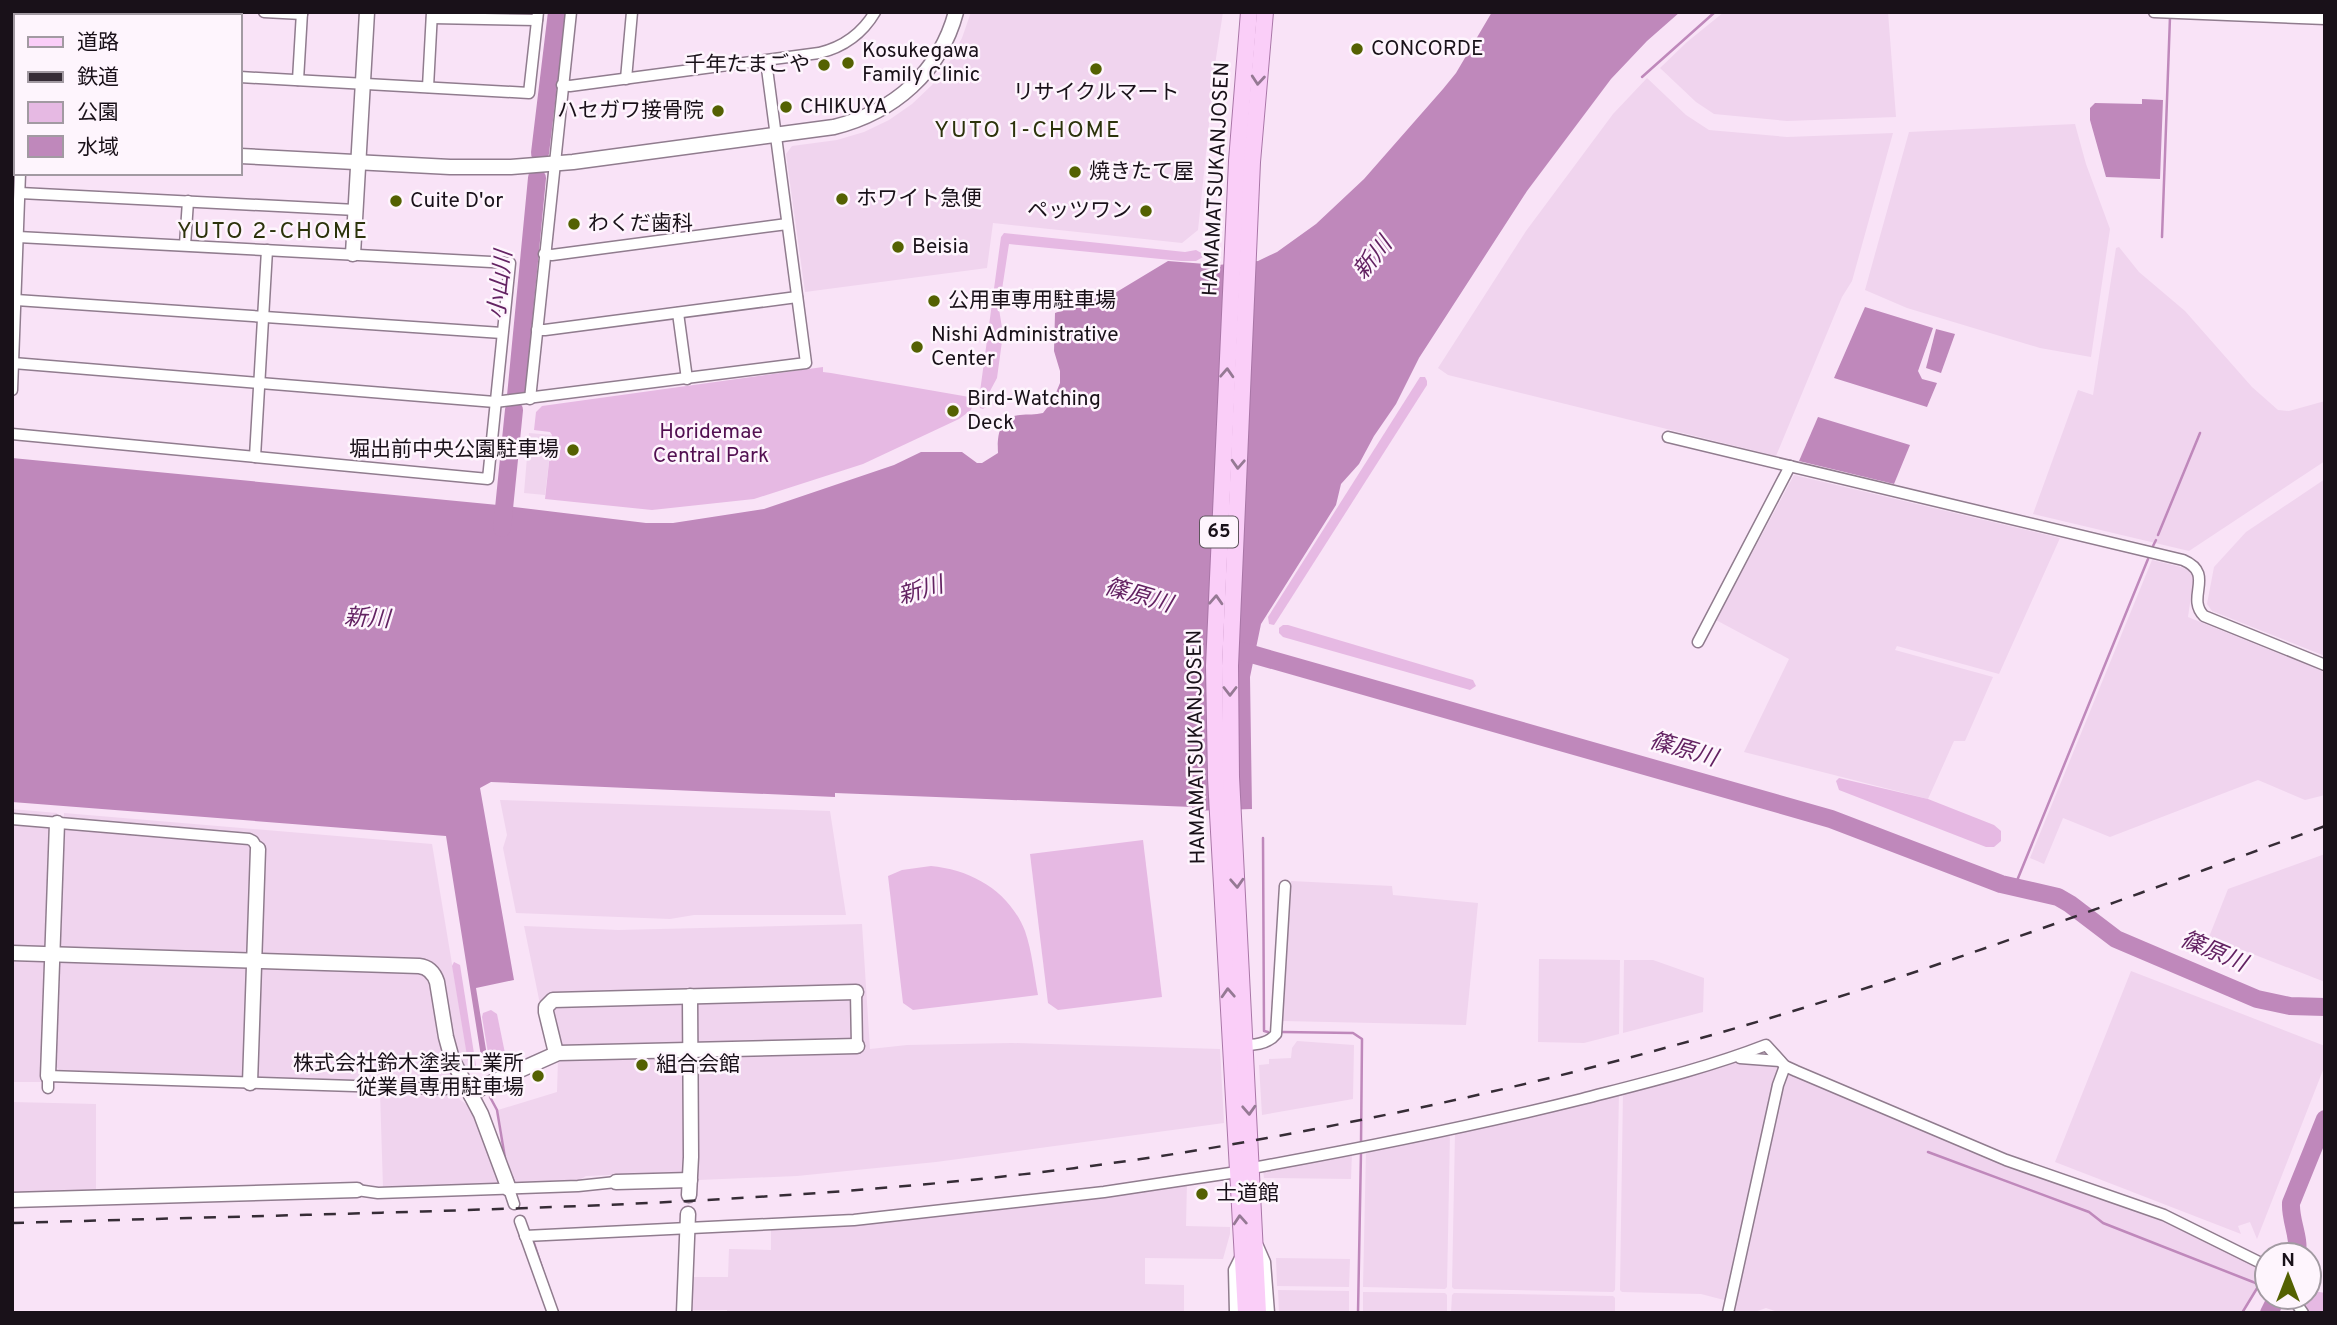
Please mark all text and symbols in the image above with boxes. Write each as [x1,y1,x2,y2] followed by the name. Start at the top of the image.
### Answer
[14,14,242,175] legend
[77,30,119,57] text: 道路
[1371,36,1484,63] place label: CONCORDE
[862,38,980,89] place label: Kosukegawa Family Clinic
[1349,41,1365,57] marker: CONCORDE
[685,52,810,79] place label: 千年たまごや
[840,55,856,71] marker: Kosukegawa Family Clinic
[816,57,832,73] marker: 千年たまごや
[1088,61,1104,77] marker: リサイクルマート
[1197,61,1237,297] street label: HAMAMATSUKANJOSEN
[77,65,119,92] text: 鉄道
[1251,75,1266,86] one-way arrow
[1013,80,1179,107] place label: リサイクルマート
[800,94,888,121] place label: CHIKUYA
[557,98,704,125] place label: ハセガワ接骨院
[778,99,794,115] marker: CHIKUYA
[77,100,119,127] text: 公園
[710,103,726,119] marker: ハセガワ接骨院
[934,117,1122,146] district label: YUTO 1-CHOME
[77,135,119,162] text: 水域
[1089,159,1194,186] place label: 焼きたて屋
[1067,164,1083,180] marker: 焼きたて屋
[856,186,982,213] place label: ホワイト急便
[410,188,503,215] place label: Cuite D'or
[834,191,850,207] marker: ホワイト急便
[388,193,404,209] marker: Cuite D'or
[1027,198,1132,225] place label: ペッツワン
[1138,203,1154,219] marker: ペッツワン
[588,211,693,238] place label: わくだ歯科
[566,216,582,232] marker: わくだ歯科
[177,218,369,247] district label: YUTO 2-CHOME
[1348,230,1402,286] water label: 新川
[912,234,969,261] place label: Beisia
[890,239,906,255] marker: Beisia
[484,246,520,321] water label: 小山川
[948,288,1116,315] place label: 公用車専用駐車場
[926,293,942,309] marker: 公用車専用駐車場
[931,322,1118,373] place label: Nishi Administrative Center
[909,339,925,355] marker: Nishi Administrative Center
[1219,367,1234,378] one-way arrow
[967,386,1101,437] place label: Bird-Watching Deck
[945,403,961,419] marker: Bird-Watching Deck
[653,419,769,470] park label: Horidemae Central Park
[349,437,559,464] place label: 堀出前中央公園駐車場
[565,442,581,458] marker: 堀出前中央公園駐車場
[1231,459,1246,470] one-way arrow
[1200,516,1238,548] road number: 65
[895,571,950,612] water label: 新川
[1101,574,1178,621] water label: 篠原川
[1208,595,1223,606] one-way arrow
[343,604,394,636] water label: 新川
[1181,629,1213,865] street label: HAMAMATSUKANJOSEN
[1222,686,1238,697] one-way arrow
[1646,728,1723,775] water label: 篠原川
[1230,878,1245,889] one-way arrow
[2176,926,2253,981] water label: 篠原川
[1220,987,1235,998] one-way arrow
[293,1051,524,1102] place label: 株式会社鈴木塗装工業所 従業員専用駐車場
[656,1052,740,1079] place label: 組合会館
[634,1057,650,1073] marker: 組合会館
[530,1068,546,1084] marker: 株式会社鈴木塗装工業所 従業員専用駐車場
[1242,1105,1257,1116] one-way arrow
[1216,1181,1279,1208] place label: 士道館
[1194,1186,1210,1202] marker: 士道館
[1233,1214,1248,1225] one-way arrow
[2253,1241,2323,1311] north arrow
[2281,1249,2295,1273] text: N

